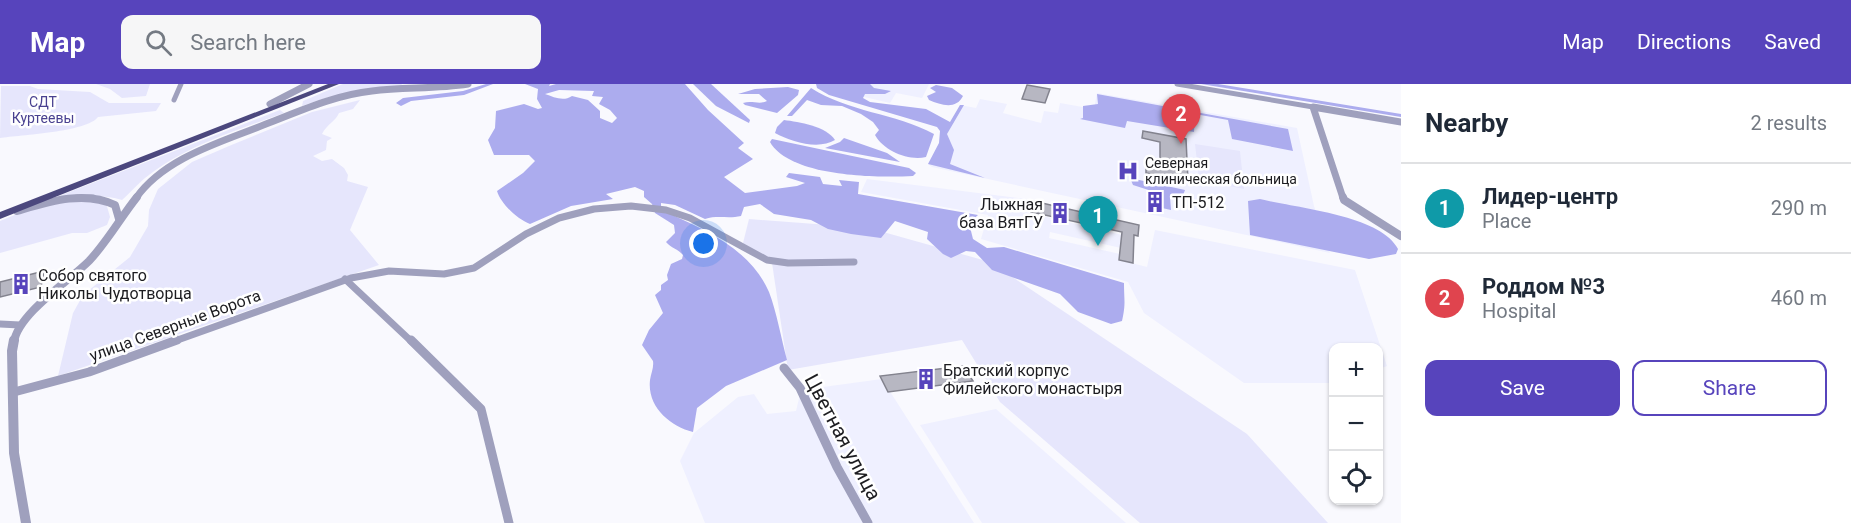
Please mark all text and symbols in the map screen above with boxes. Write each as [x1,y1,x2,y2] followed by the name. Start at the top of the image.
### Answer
[121,15,541,69] search box
[30,26,85,59] text: Map
[142,26,175,59] icon: search
[190,30,306,55] text: Search here
[1562,30,1604,54] text: Map
[1637,30,1731,54] text: Directions
[1764,30,1821,54] text: Saved
[12,94,74,126] park label: СДТ Куртеевы
[1162,94,1200,144] pin: 2
[1425,108,1508,138] text: Nearby
[1751,111,1827,135] text: 2 results
[1145,155,1297,187] place label: Северная клиническая больница
[1116,159,1140,183] hospital icon: Северная клиническая больница
[1482,184,1618,209] text: Лидер-центр
[1143,190,1167,214] building icon: ТП-512
[1172,193,1224,212] place label: ТП-512
[959,195,1043,232] place label: Лыжная база ВятГУ
[1078,196,1118,246] pin: 1
[1439,196,1450,220] text: 1
[1771,196,1827,220] text: 290 m
[1048,201,1072,225] building icon: Лыжная база ВятГУ
[1482,209,1531,233] text: Place
[689,229,718,258] your location
[38,266,192,303] place label: Собор святого Николы Чудотворца
[9,272,33,296] building icon: Собор святого Николы Чудотворца
[1482,274,1605,299] text: Роддом №3
[87,286,263,365] street label: улица Северные Ворота
[1439,286,1450,310] text: 2
[1771,286,1827,310] text: 460 m
[1482,299,1556,323] text: Hospital
[1329,343,1383,505] map controls
[1329,343,1383,397] button: +
[1425,360,1620,416] button: Save
[1632,360,1827,416] button: Share
[943,361,1122,398] place label: Братский корпус Филейского монастыря
[914,367,938,391] building icon: Братский корпус Филейского монастыря
[800,370,886,504] street label: Цветная улица
[1329,397,1383,451] button: −
[1329,451,1383,505] button: locate

